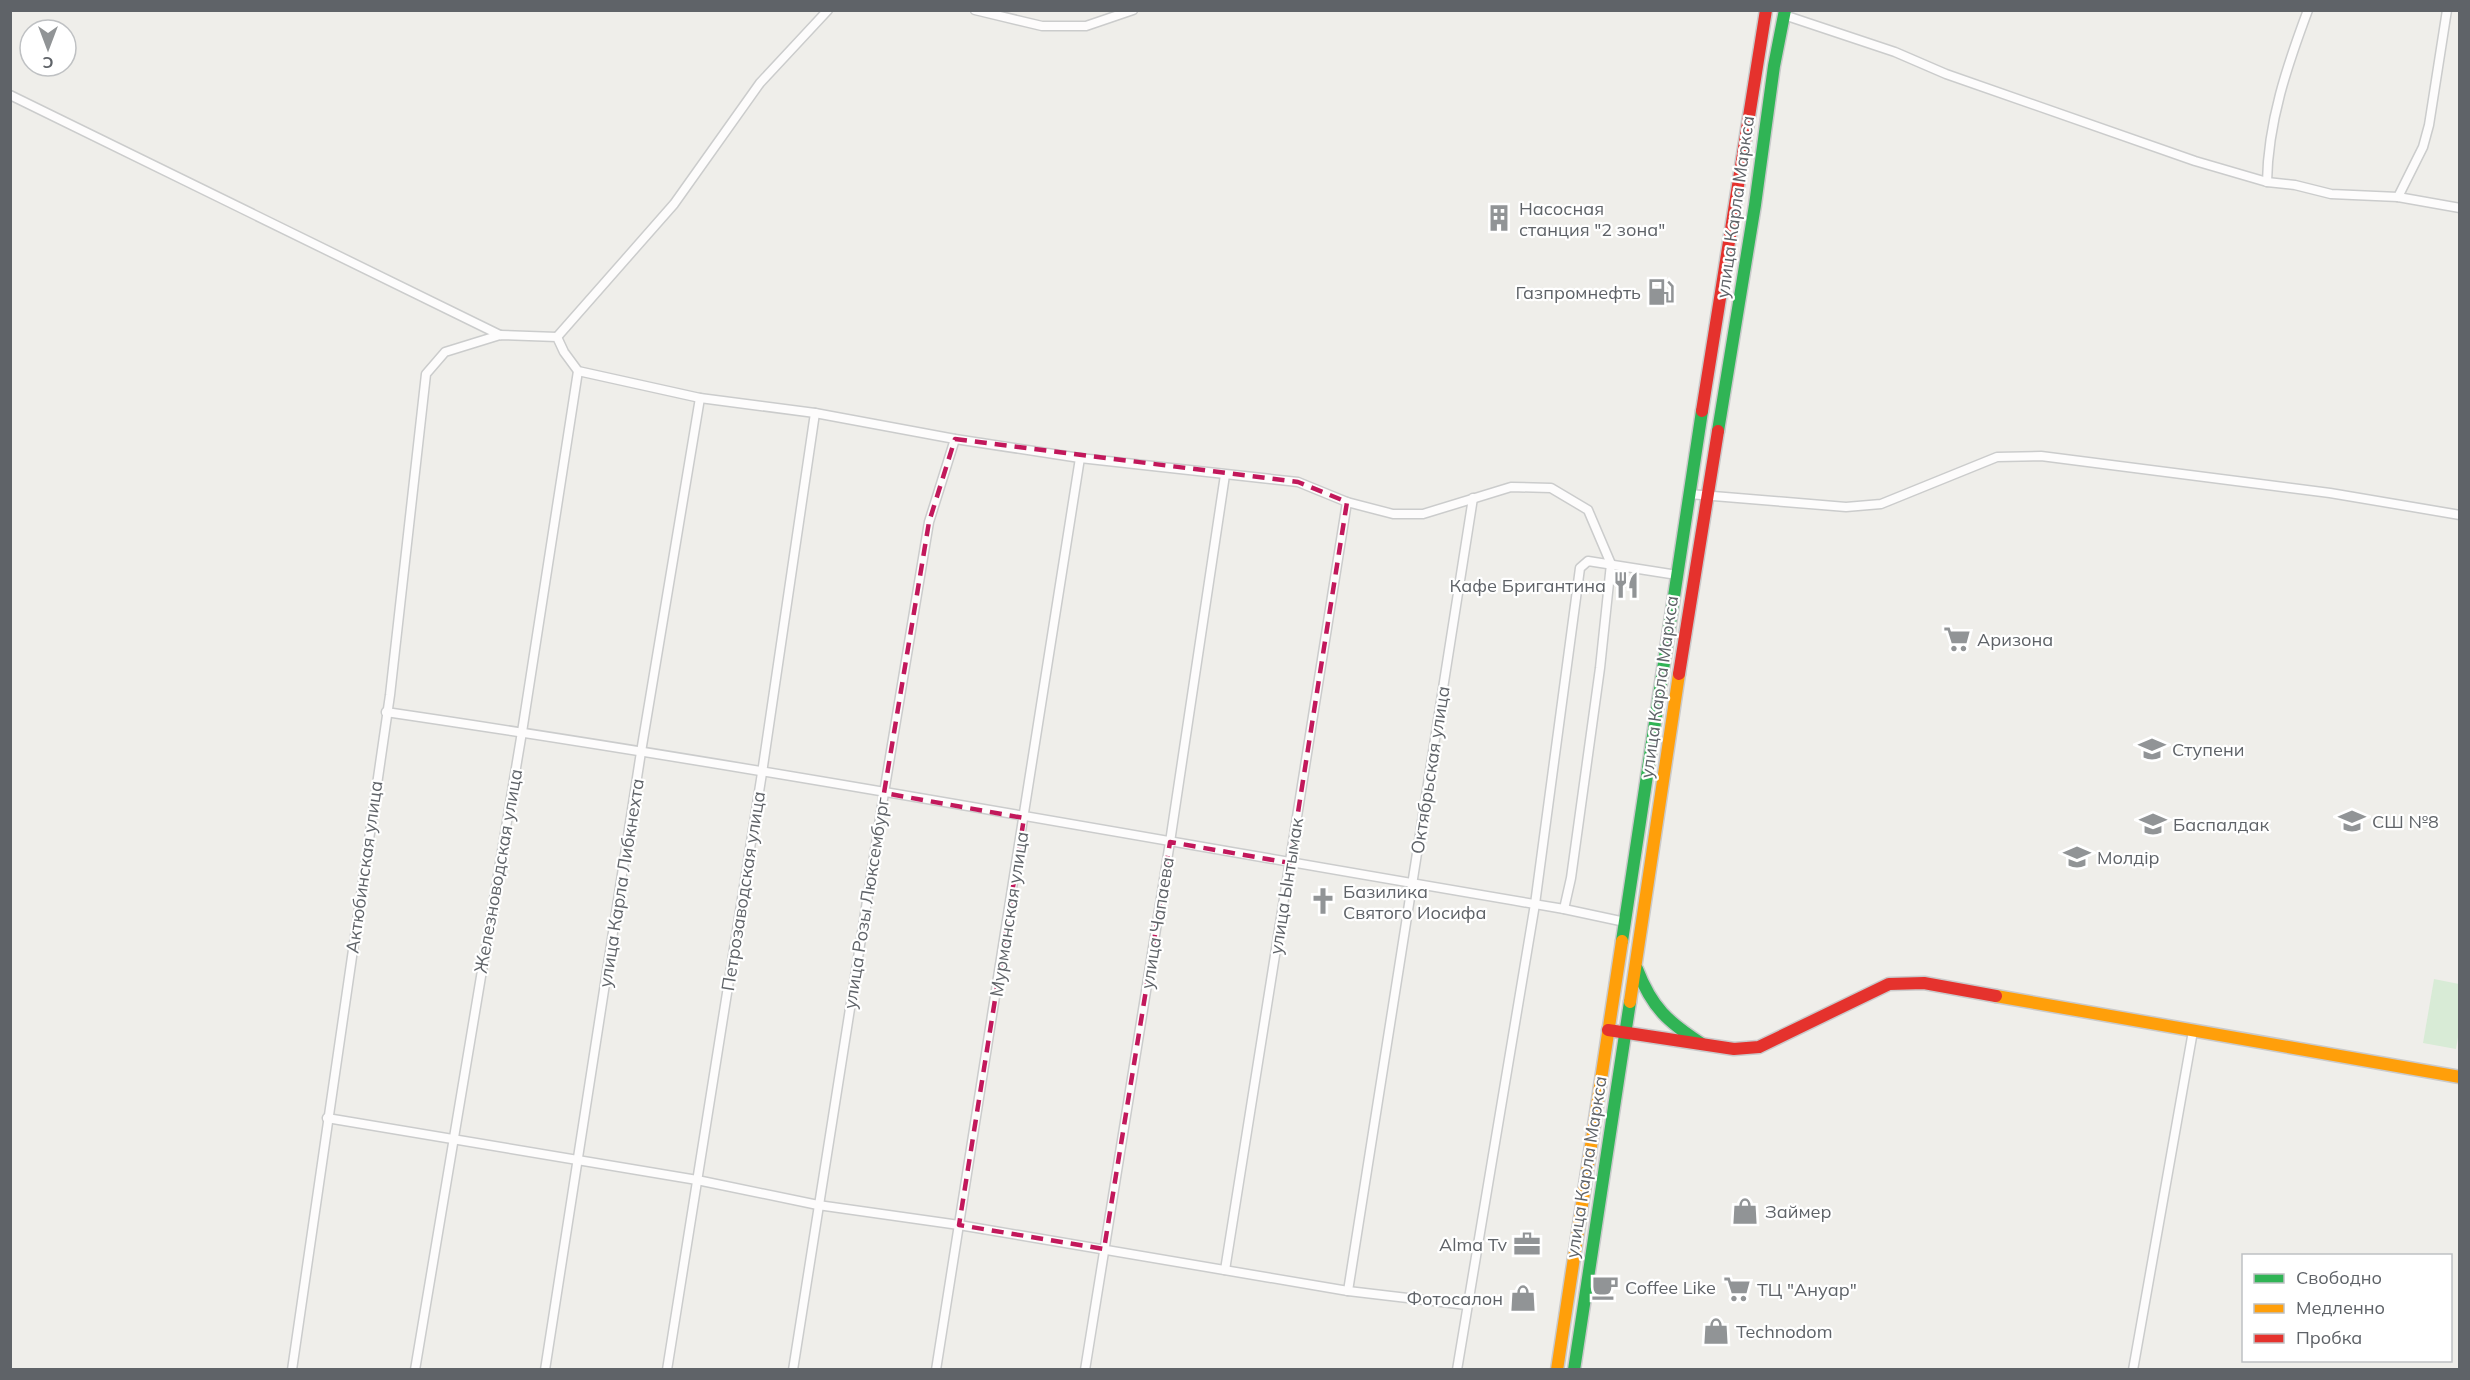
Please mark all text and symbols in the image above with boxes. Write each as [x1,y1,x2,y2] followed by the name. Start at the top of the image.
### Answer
[18,18,78,78] north arrow
[42,53,53,73] text: С
[1711,114,1759,300] street label: улица Карла Маркса
[1519,197,1665,241] place label: Насосная станция "2 зона"
[1484,203,1514,233] building icon: Насосная станция "2 зона"
[1646,277,1676,307] fuel station icon: Газпромнефть
[1516,281,1641,304] place label: Газпромнефть
[1611,570,1641,600] restaurant icon: Кафе Бригантина
[1450,574,1606,597] place label: Кафе Бригантина
[1635,594,1683,780] street label: улица Карла Маркса
[1942,624,1972,654] supermarket icon: Аризона
[1977,628,2053,651] place label: Аризона
[1405,684,1455,856] street label: Октябрьская улица
[2137,734,2167,764] school or university icon: Ступени
[2172,738,2244,761] place label: Ступени
[469,767,527,975] street label: Железноводская улица
[593,777,649,989] street label: улица Карла Либкнехта
[341,779,387,955] street label: Актюбинская улица
[716,790,770,992] street label: Петрозаводская улица
[838,795,894,1011] street label: улица Розы Люксембург
[2337,806,2367,836] school or university icon: СШ №8
[2138,809,2168,839] school or university icon: Баспалдак
[2372,810,2439,833] place label: СШ №8
[2173,813,2269,836] place label: Баспалдак
[1264,816,1308,956] street label: улица Ынтымак
[985,830,1033,998] street label: Мурманская улица
[2062,842,2092,872] school or university icon: Молдiр
[2097,846,2160,869] place label: Молдiр
[1135,855,1179,991] street label: улица Чапаева
[1343,880,1486,924] place label: Базилика Святого Иосифа
[1308,886,1338,916] church icon: Базилика Святого Иосифа
[1560,1074,1612,1260] street label: улица Карла Маркса
[1730,1196,1760,1226] shop icon: Займер
[1765,1200,1832,1223] place label: Займер
[1512,1229,1542,1259] office icon: Alma Tv
[1439,1233,1507,1256] place label: Alma Tv
[2242,1254,2452,1362] legend
[2296,1266,2382,1289] text: Свободно
[1590,1272,1620,1302] cafe icon: Coffee Like
[1722,1274,1752,1304] supermarket icon: ТЦ "Ануар"
[1625,1276,1716,1299] place label: Coffee Like
[1757,1278,1857,1301] place label: ТЦ "Ануар"
[1508,1283,1538,1313] shop icon: Фотосалон
[1406,1287,1503,1310] place label: Фотосалон
[2296,1296,2385,1319] text: Медленно
[1701,1316,1731,1346] shop icon: Technodom
[1736,1320,1832,1343] place label: Technodom
[2296,1326,2362,1349] text: Пробка

